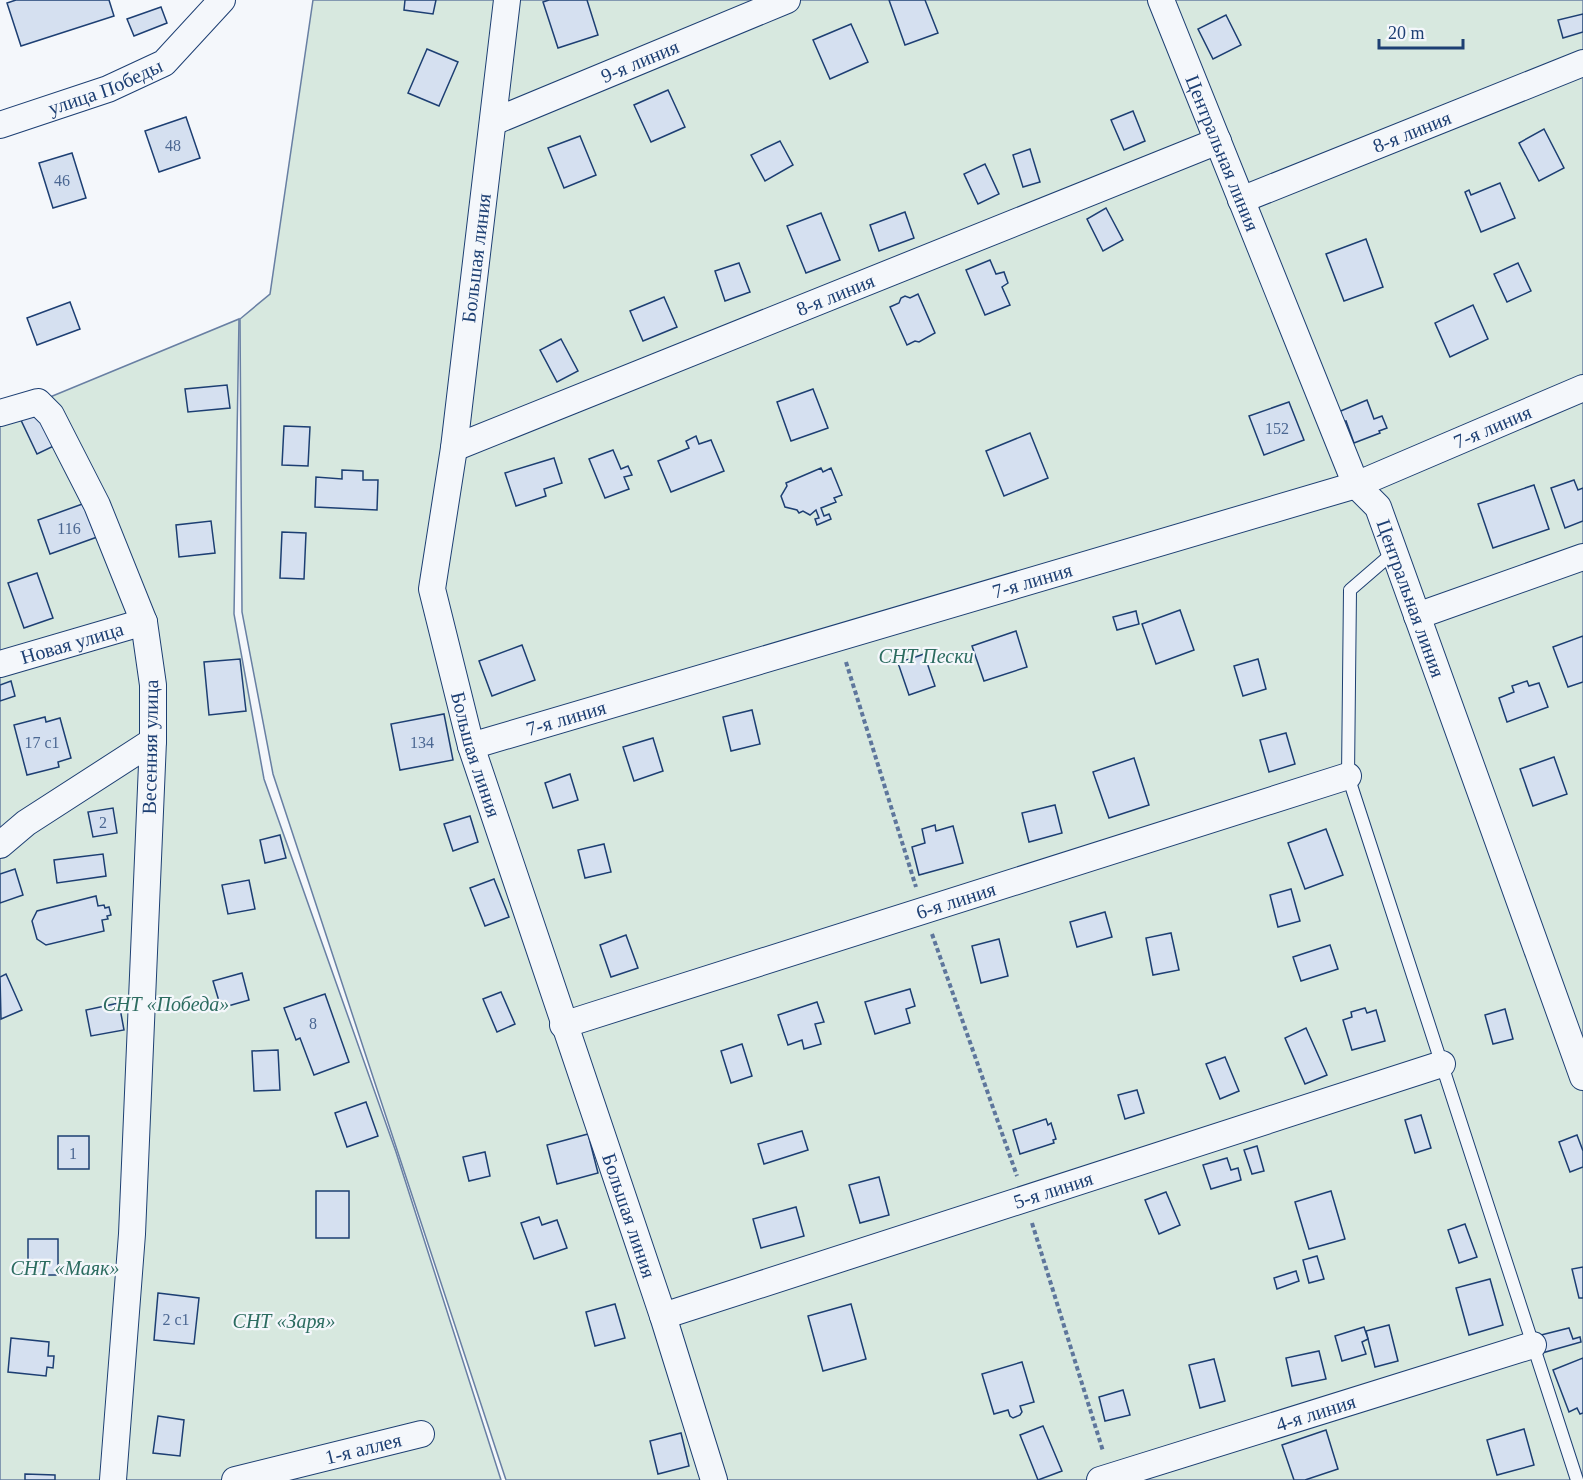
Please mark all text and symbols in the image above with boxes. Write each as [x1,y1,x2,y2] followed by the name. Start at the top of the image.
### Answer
[1379,12,1463,50] scale bar
[1388,23,1425,43] text: 20 m
[598,35,682,87] street label: 9-я линия
[45,54,166,120] street label: улица Победы
[1180,72,1264,234] street label: Центральная линия
[1370,106,1454,157] street label: 8-я линия
[165,137,181,154] house number: 48
[54,172,70,189] house number: 46
[457,192,495,324] street label: Большая линия
[793,269,878,320] street label: 8-я линия
[1450,400,1534,453] street label: 7-я линия
[1265,420,1289,437] house number: 152
[1371,516,1449,680] street label: Центральная линия
[57,520,81,537] house number: 116
[990,558,1075,603] street label: 7-я линия
[18,618,126,668] street label: Новая улица
[878,645,974,667] park label: СНТ Пески
[138,679,163,815] street label: Весенняя улица
[447,689,505,820] street label: Большая линия
[523,696,608,740] street label: 7-я линия
[24,734,60,751] house number: 17 с1
[410,734,434,751] house number: 134
[99,814,107,831] house number: 2
[913,878,998,923] street label: 6-я линия
[103,993,229,1015] park label: СНТ «Победа»
[309,1015,317,1032] house number: 8
[69,1145,77,1162] house number: 1
[598,1150,660,1281] street label: Большая линия
[1011,1167,1096,1213] street label: 5-я линия
[11,1257,119,1279] park label: СНТ «Маяк»
[233,1310,335,1333] park label: СНТ «Заря»
[162,1311,190,1328] house number: 2 с1
[1273,1390,1358,1435] street label: 4-я линия
[323,1428,404,1468] street label: 1-я аллея

